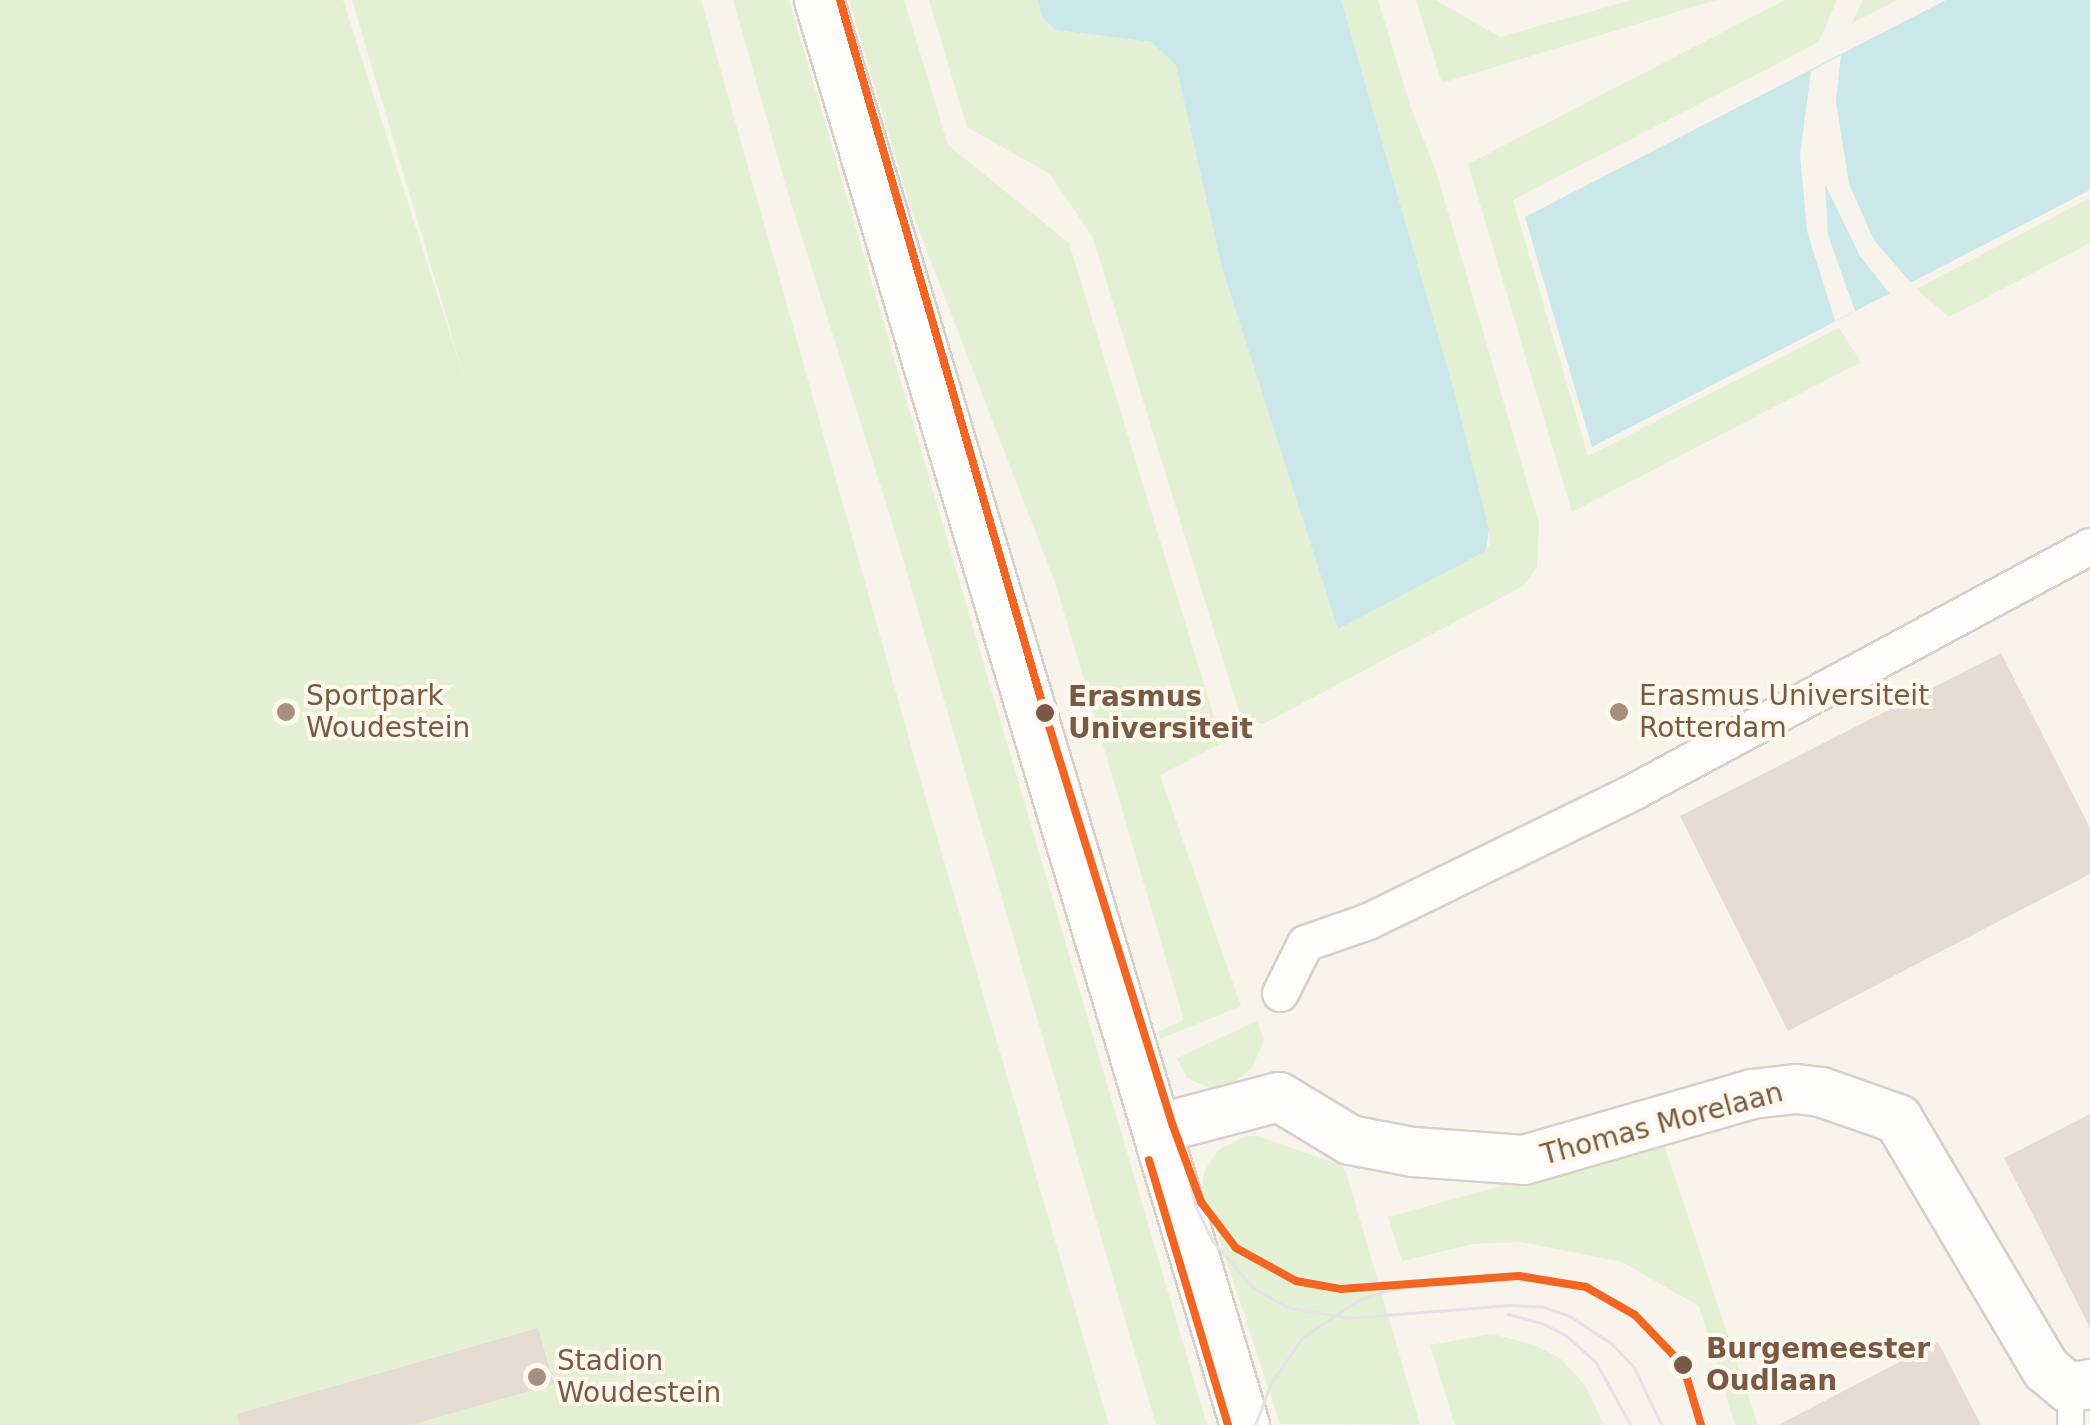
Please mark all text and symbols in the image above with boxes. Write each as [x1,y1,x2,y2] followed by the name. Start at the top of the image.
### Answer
[306,679,470,745] place label: Sportpark Woudestein
[1639,679,1929,745] place label: Erasmus Universiteit Rotterdam
[1068,680,1253,746] place label: Erasmus Universiteit
[1032,700,1058,726] marker: Erasmus Universiteit
[275,701,297,723] marker: Sportpark Woudestein
[1608,701,1630,723] marker: Erasmus Universiteit Rotterdam
[1537,1076,1787,1172] street label: Thomas Morelaan
[1706,1332,1930,1398] place label: Burgemeester Oudlaan
[557,1344,721,1410] place label: Stadion Woudestein
[1670,1352,1696,1378] marker: Burgemeester Oudlaan
[526,1366,548,1388] marker: Stadion Woudestein

